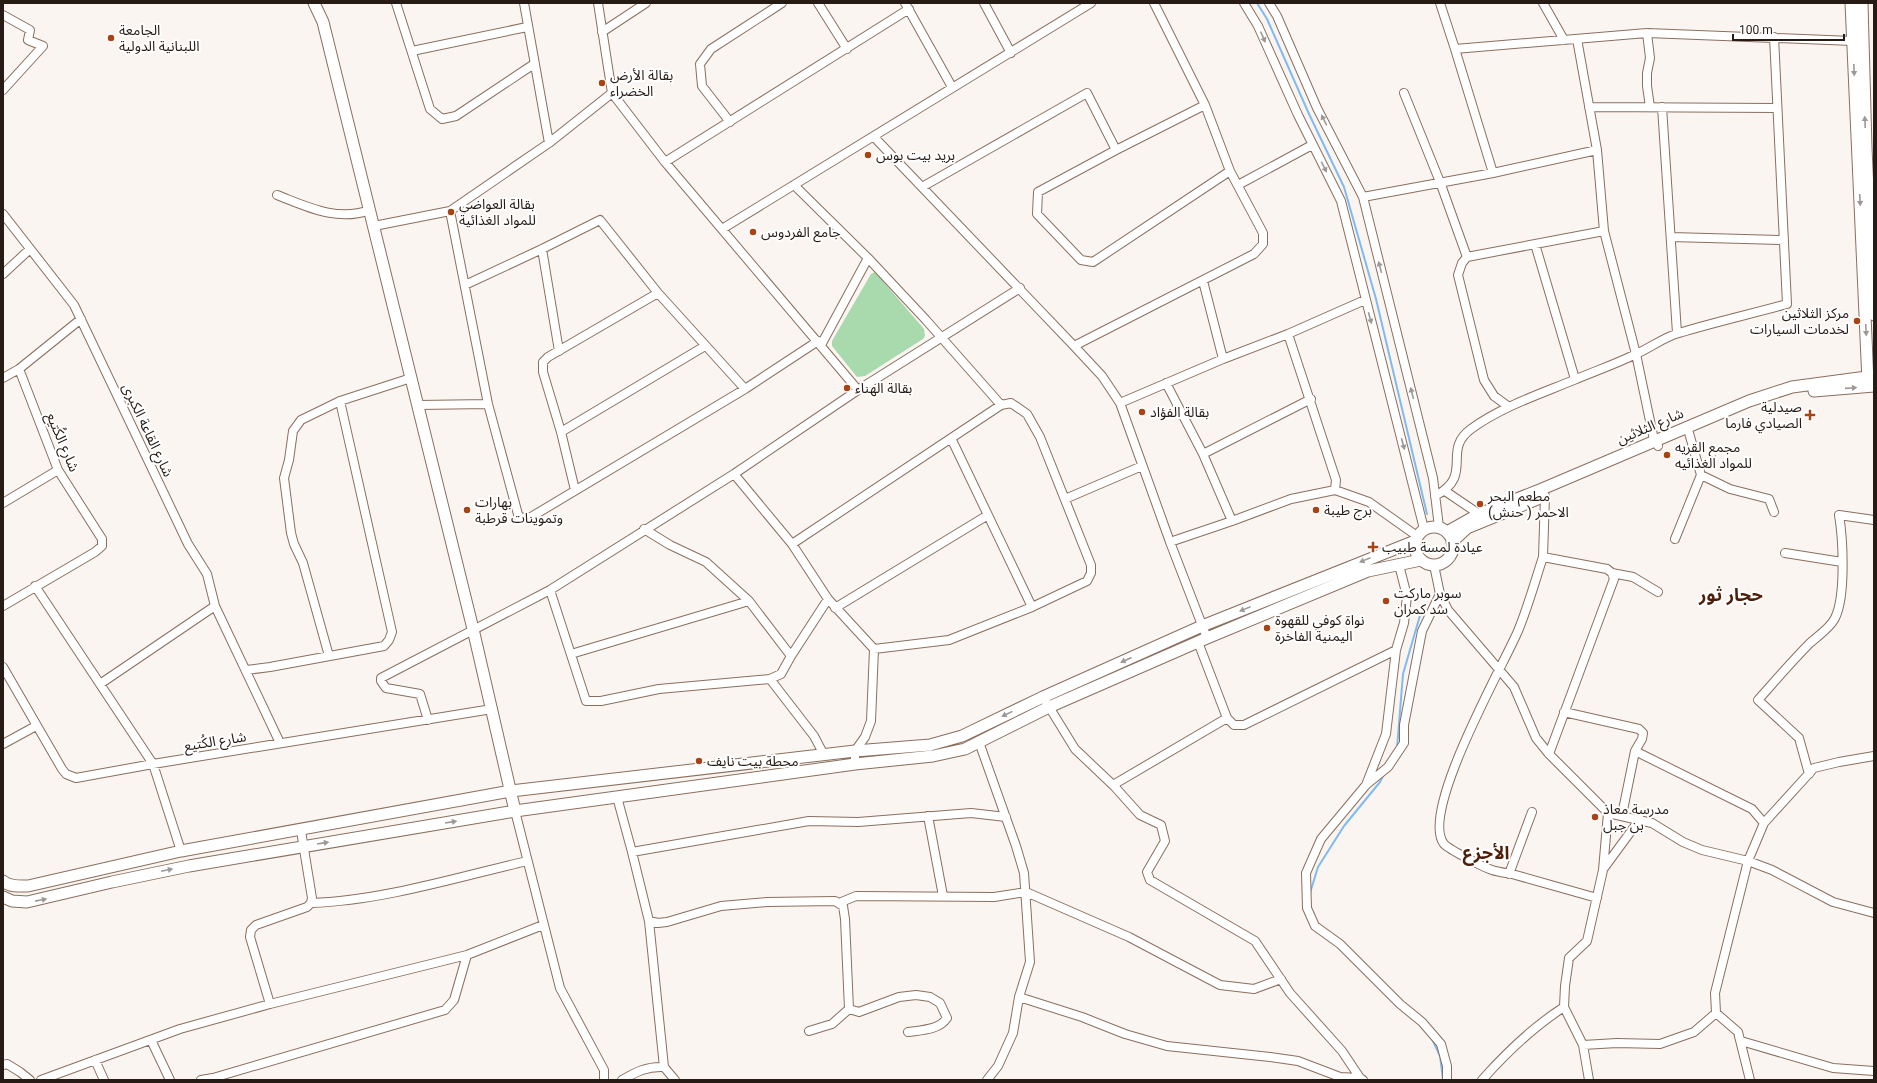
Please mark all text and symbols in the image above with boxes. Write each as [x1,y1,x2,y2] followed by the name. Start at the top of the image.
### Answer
[1733,16,1844,42] scale bar
[119,22,199,55] place label: الجامعة اللبنانية الدولية
[1739,23,1773,37] text: 100 m
[1260,31,1266,43] one-way arrow
[106,33,116,43] marker: الجامعة اللبنانية الدولية
[1851,64,1857,77] one-way arrow
[610,67,673,100] place label: بقالة الأرض الخضراء
[597,78,607,88] marker: بقالة الأرض الخضراء
[1321,114,1327,126] one-way arrow
[1862,115,1868,128] one-way arrow
[876,147,955,164] place label: بريد بيت بوس
[863,150,873,160] marker: بريد بيت بوس
[1321,162,1327,173] one-way arrow
[1856,194,1863,206] one-way arrow
[459,196,536,229] place label: بقالة العواضي للمواد الغذائية
[446,207,456,217] marker: بقالة العواضي للمواد الغذائية
[761,224,840,243] place label: جامع الفردوس
[748,227,758,237] marker: جامع الفردوس
[1377,261,1383,273] one-way arrow
[1750,305,1849,338] place label: مركز الثلاثين لخدمات السيارات
[1367,312,1373,324] one-way arrow
[1852,316,1862,326] marker: مركز الثلاثين لخدمات السيارات
[1863,324,1870,336] one-way arrow
[855,380,913,397] place label: بقالة الهناء
[117,381,177,480] street label: شارع القاعة الكبرى
[842,383,852,393] marker: بقالة الهناء
[1844,384,1857,391] one-way arrow
[1409,387,1415,399] one-way arrow
[1725,399,1802,434] place label: صيدلية الصيادي فارما
[1150,404,1209,421] place label: بقالة الفؤاد
[1614,405,1687,450] street label: شارع الثلاثين
[1137,407,1147,417] marker: بقالة الفؤاد
[41,410,84,475] street label: شارع الكُتيع
[1805,410,1815,420] marker: صيدلية الصيادي فارما
[1400,438,1406,450] one-way arrow
[1675,439,1752,472] place label: مجمع القريه للمواد الغذائيه
[1662,450,1672,460] marker: مجمع القريه للمواد الغذائيه
[1487,488,1569,521] place label: مطعم البحر الاحمر ( حنش)
[475,494,563,527] place label: بهارات وتموينات قرطبة
[1475,499,1485,509] marker: مطعم البحر الاحمر ( حنش)
[1324,502,1372,521] place label: برج طيبة
[462,505,472,515] marker: بهارات وتموينات قرطبة
[1311,505,1321,515] marker: برج طيبة
[1382,539,1483,555] place label: عيادة لمسة طبيب
[1367,541,1379,553] marker: عيادة لمسة طبيب
[1359,557,1371,563] one-way arrow
[1698,584,1763,606] district label: حجار ثور
[1394,585,1461,618] place label: سوبر ماركت سد كمران
[1381,596,1391,606] marker: سوبر ماركت سد كمران
[1238,606,1250,612] one-way arrow
[1275,612,1365,645] place label: نواة كوفي للقهوة اليمنية الفاخرة
[1262,623,1272,633] marker: نواة كوفي للقهوة اليمنية الفاخرة
[1120,657,1131,663] one-way arrow
[1002,711,1013,717] one-way arrow
[183,727,248,757] street label: شارع الكُتيع
[707,753,799,769] place label: محطة بيت نايف
[694,756,704,766] marker: محطة بيت نايف
[1603,801,1669,834] place label: مدرسة معاذ بن جبل
[1590,812,1600,822] marker: مدرسة معاذ بن جبل
[445,819,457,825] one-way arrow
[317,840,329,846] one-way arrow
[1463,842,1509,866] district label: الأجزع
[161,867,173,873] one-way arrow
[35,896,47,902] one-way arrow

